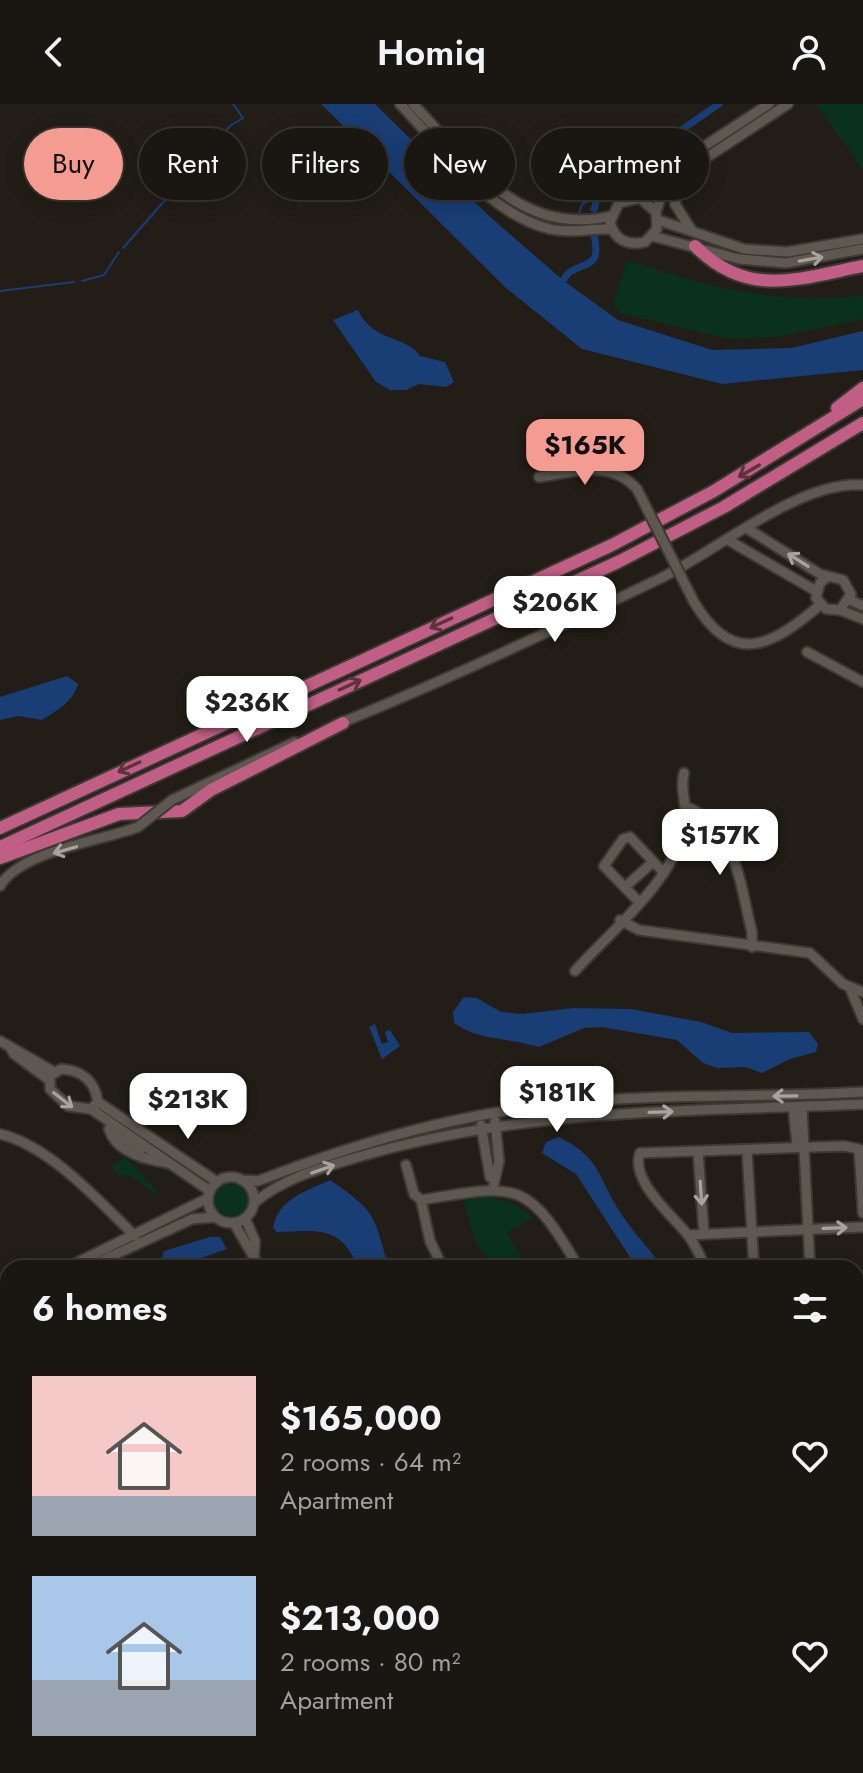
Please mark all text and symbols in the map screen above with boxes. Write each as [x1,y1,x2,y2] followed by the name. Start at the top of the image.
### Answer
[377,26,486,78] text: Homiq
[32,30,76,74] icon: back
[787,30,831,74] icon: person
[24,128,123,200] chip: Buy
[139,128,246,200] chip: Rent
[262,128,388,200] chip: Filters
[404,128,515,200] chip: New
[531,128,709,200] chip: Apartment
[798,250,823,265] one-way arrow
[529,419,641,487] pin: $165K
[544,426,626,464] text: $165K
[738,464,762,479] one-way arrow
[787,552,810,568] one-way arrow
[499,576,611,644] pin: $206K
[512,583,598,621] text: $206K
[430,616,454,631] one-way arrow
[191,676,303,744] pin: $236K
[337,676,362,691] one-way arrow
[205,683,289,721] text: $236K
[117,761,142,776] one-way arrow
[664,809,776,877] pin: $157K
[680,816,760,854] text: $157K
[53,844,78,858] one-way arrow
[501,1066,613,1134] pin: $181K
[132,1073,244,1141] pin: $213K
[518,1073,596,1111] text: $181K
[148,1080,228,1118] text: $213K
[772,1088,799,1104] one-way arrow
[52,1090,73,1108] one-way arrow
[647,1104,674,1120] one-way arrow
[310,1160,335,1175] one-way arrow
[694,1179,709,1206] one-way arrow
[821,1221,848,1236] one-way arrow
[32,1284,167,1333] text: 6 homes
[788,1286,832,1330] icon: filters
[280,1394,442,1443] text: $165,000
[96,1408,192,1504] icon: home
[788,1434,832,1478] icon: heart
[280,1443,461,1481] text: 2 rooms · 64 m²
[280,1481,393,1519] text: Apartment
[280,1594,440,1643] text: $213,000
[96,1608,192,1704] icon: home
[788,1634,832,1678] icon: heart
[280,1643,461,1681] text: 2 rooms · 80 m²
[280,1681,393,1719] text: Apartment

